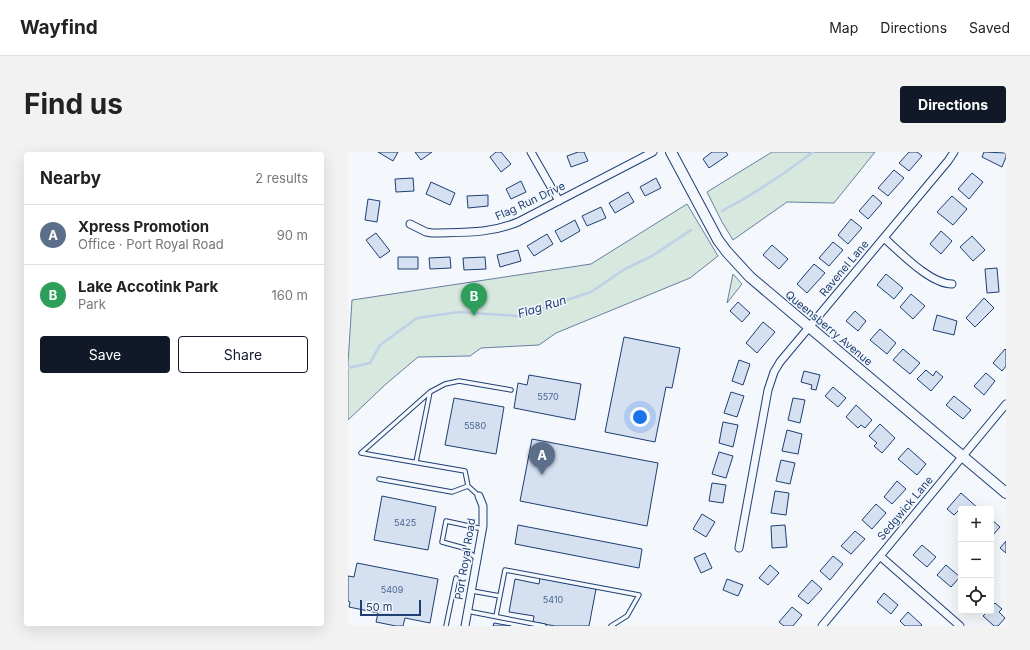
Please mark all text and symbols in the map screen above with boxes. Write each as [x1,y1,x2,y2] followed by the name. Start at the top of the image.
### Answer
[20,16,98,39] text: Wayfind
[829,19,858,36] text: Map
[880,19,947,36] text: Directions
[969,19,1010,36] text: Saved
[900,86,1006,123] button: Directions
[24,87,123,121] text: Find us
[40,168,101,188] text: Nearby
[255,170,308,186] text: 2 results
[493,179,567,223] street label: Flag Run Drive
[78,217,209,236] text: Xpress Promotion
[48,227,58,243] text: A
[277,227,308,243] text: 90 m
[78,236,224,252] text: Office · Port Royal Road
[816,237,872,299] street label: Ravenel Lane
[78,277,218,296] text: Lake Accotink Park
[461,283,487,316] pin: B
[49,287,57,303] text: B
[271,287,308,303] text: 160 m
[782,287,876,369] street label: Queensberry Avenue
[516,292,568,321] water label: Flag Run
[78,296,106,312] text: Park
[40,336,170,373] button: Save
[178,336,308,373] button: Share
[537,391,559,402] house number: 5570
[630,407,650,427] your location
[464,420,486,431] house number: 5580
[529,442,555,475] pin: A
[874,473,936,543] street label: Sedgwick Lane
[958,506,994,614] map controls
[958,506,994,542] button: +
[394,517,416,528] house number: 5425
[452,517,478,601] street label: Port Royal Road
[958,542,994,578] button: −
[958,578,994,614] button: locate
[381,584,404,595] house number: 5409
[543,594,564,605] house number: 5410
[360,598,421,617] scale bar
[366,600,392,614] text: 50 m

